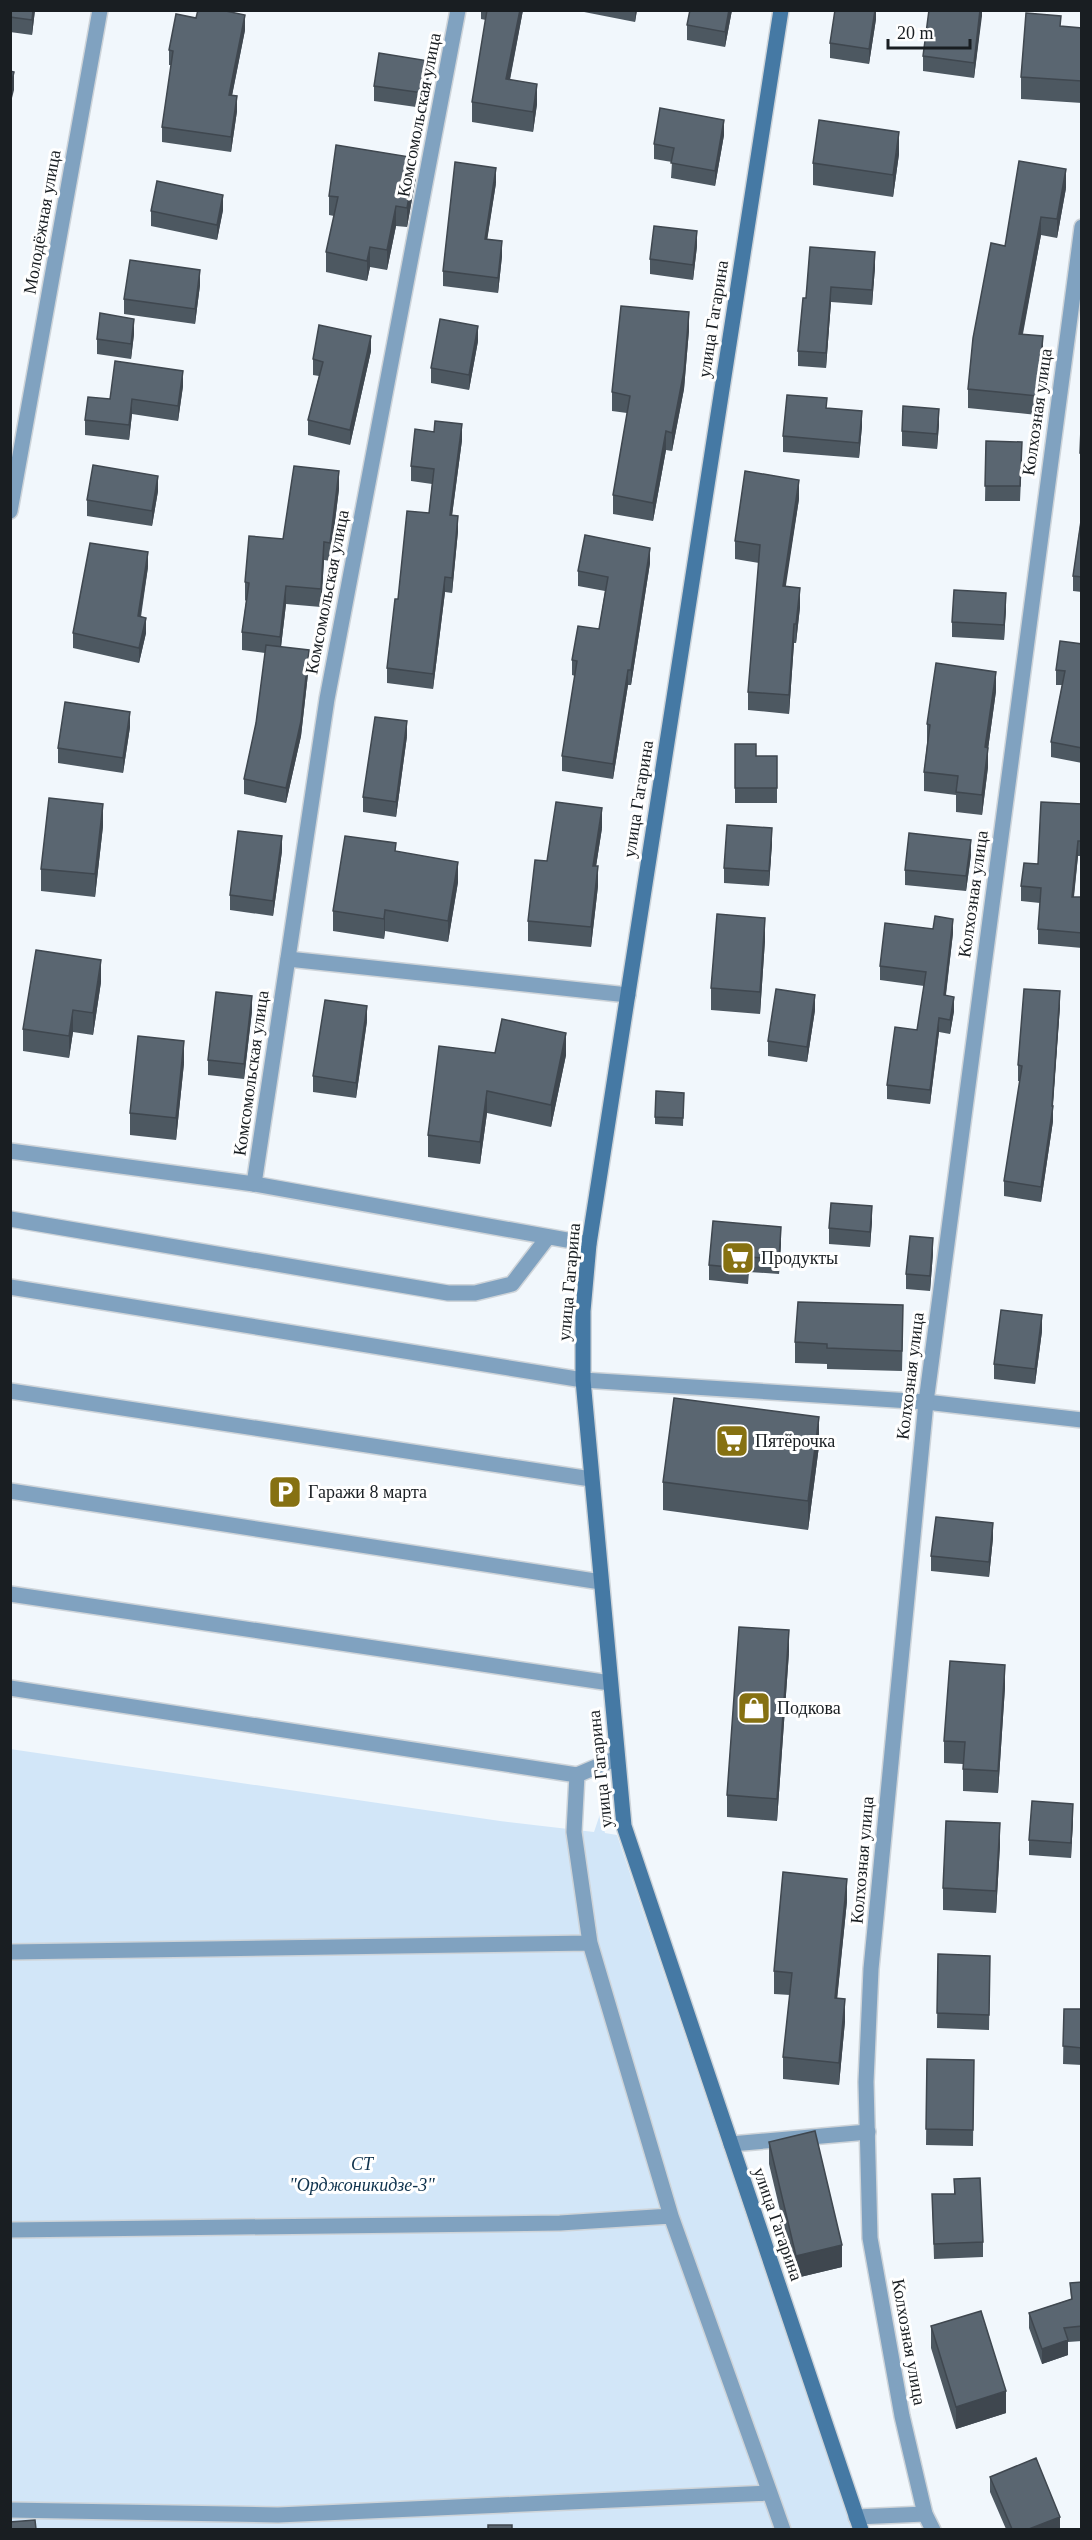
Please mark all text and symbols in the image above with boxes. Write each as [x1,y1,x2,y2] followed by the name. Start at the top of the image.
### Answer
[888,12,970,50] scale bar
[897,23,934,43] text: 20 m
[393,31,445,199] street label: Комсомольская улица
[19,148,65,296] street label: Молодёжная улица
[694,259,732,379] street label: улица Гагарина
[1018,347,1056,477] street label: Колхозная улица
[301,508,353,676] street label: Комсомольская улица
[619,739,657,859] street label: улица Гагарина
[954,829,992,959] street label: Колхозная улица
[229,989,273,1157] street label: Комсомольская улица
[554,1222,584,1342] street label: улица Гагарина
[720,1240,756,1276] supermarket icon: Продукты
[761,1248,838,1268] place label: Продукты
[892,1311,928,1441] street label: Колхозная улица
[714,1423,750,1459] supermarket icon: Пятёрочка
[755,1431,835,1451] place label: Пятёрочка
[267,1474,303,1510] parking icon: Гаражи 8 марта
[308,1482,427,1502] place label: Гаражи 8 марта
[736,1690,772,1726] shop icon: Подкова
[777,1698,841,1718] place label: Подкова
[584,1709,616,1829] street label: улица Гагарина
[846,1795,878,1925] street label: Колхозная улица
[289,2154,435,2195] park label: СТ "Орджоникидзе-3"
[749,2165,807,2283] street label: улица Гагарина
[888,2277,930,2407] street label: Колхозная улица

